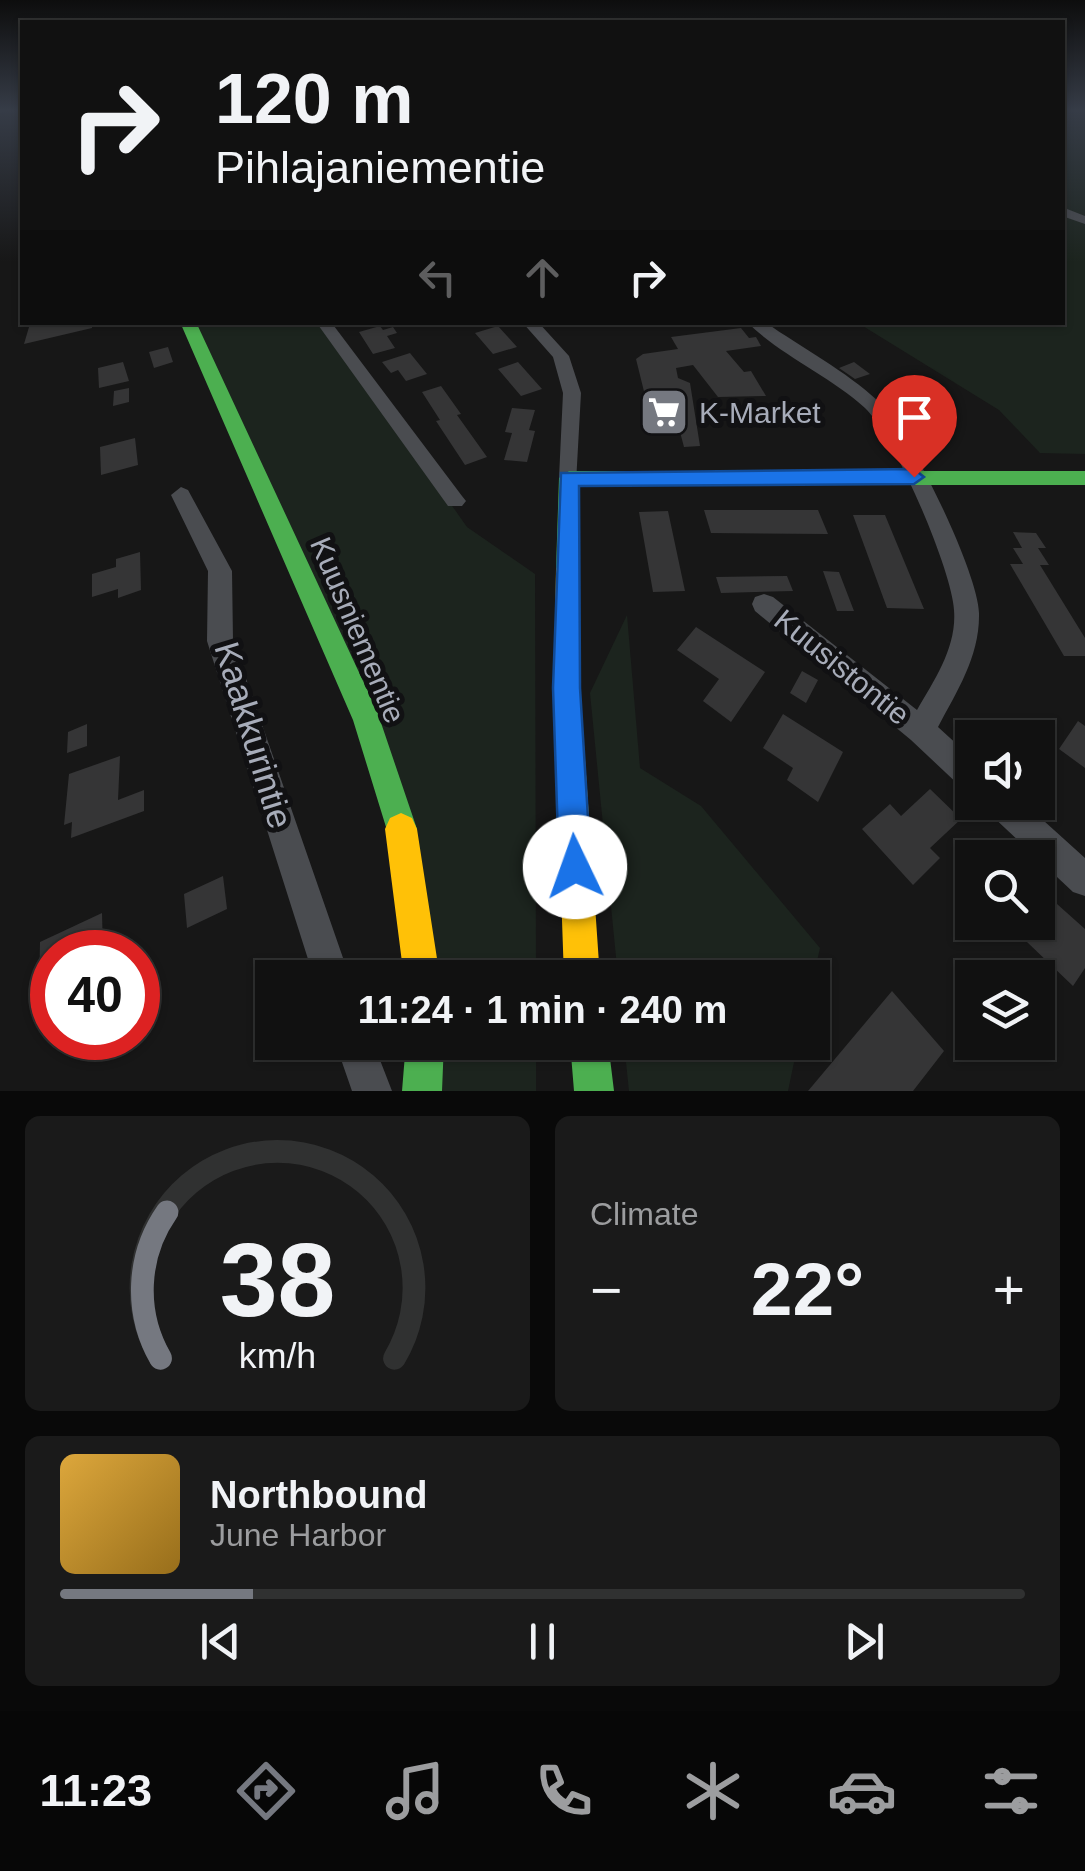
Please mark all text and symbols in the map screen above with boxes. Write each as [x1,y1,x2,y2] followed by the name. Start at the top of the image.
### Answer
[50,60,180,190] icon: right
[215,60,413,138] text: 120 m
[215,142,545,193] text: Pihlajaniementie
[410,250,465,305] icon: left
[515,250,570,305] icon: ahead
[620,250,675,305] icon: right
[872,375,957,478] pin
[638,386,690,438] supermarket icon: K-Market
[887,390,942,445] icon: arrive
[699,396,821,429] place label: K-Market
[304,532,412,728] street label: Kuusniementie
[768,603,916,731] street label: Kuusistontie
[207,637,301,833] street label: Kaakkurintie
[955,720,1055,1060] map controls
[955,720,1055,820] button: sound
[523,815,627,919] position arrow
[955,840,1055,940] button: search
[30,930,160,1060] speed limit sign: 40
[955,960,1055,1060] button: layers
[358,989,727,1031] text: 11:24 · 1 min · 240 m
[590,1196,698,1232] text: Climate
[220,1222,335,1338] text: 38
[751,1247,864,1331] text: 22°
[590,1259,622,1321] text: −
[993,1259,1025,1321] text: +
[239,1336,316,1376] text: km/h
[210,1474,427,1516] text: Northbound
[210,1517,386,1553] text: June Harbor
[193,1614,248,1669] icon: previous
[515,1614,570,1669] icon: pause
[837,1614,892,1669] icon: next
[231,1756,301,1826] icon: directions
[380,1756,450,1826] icon: music
[529,1756,599,1826] icon: phone
[678,1756,748,1826] icon: climate
[827,1756,897,1826] icon: car
[976,1756,1046,1826] icon: filters
[39,1765,152,1816] text: 11:23

